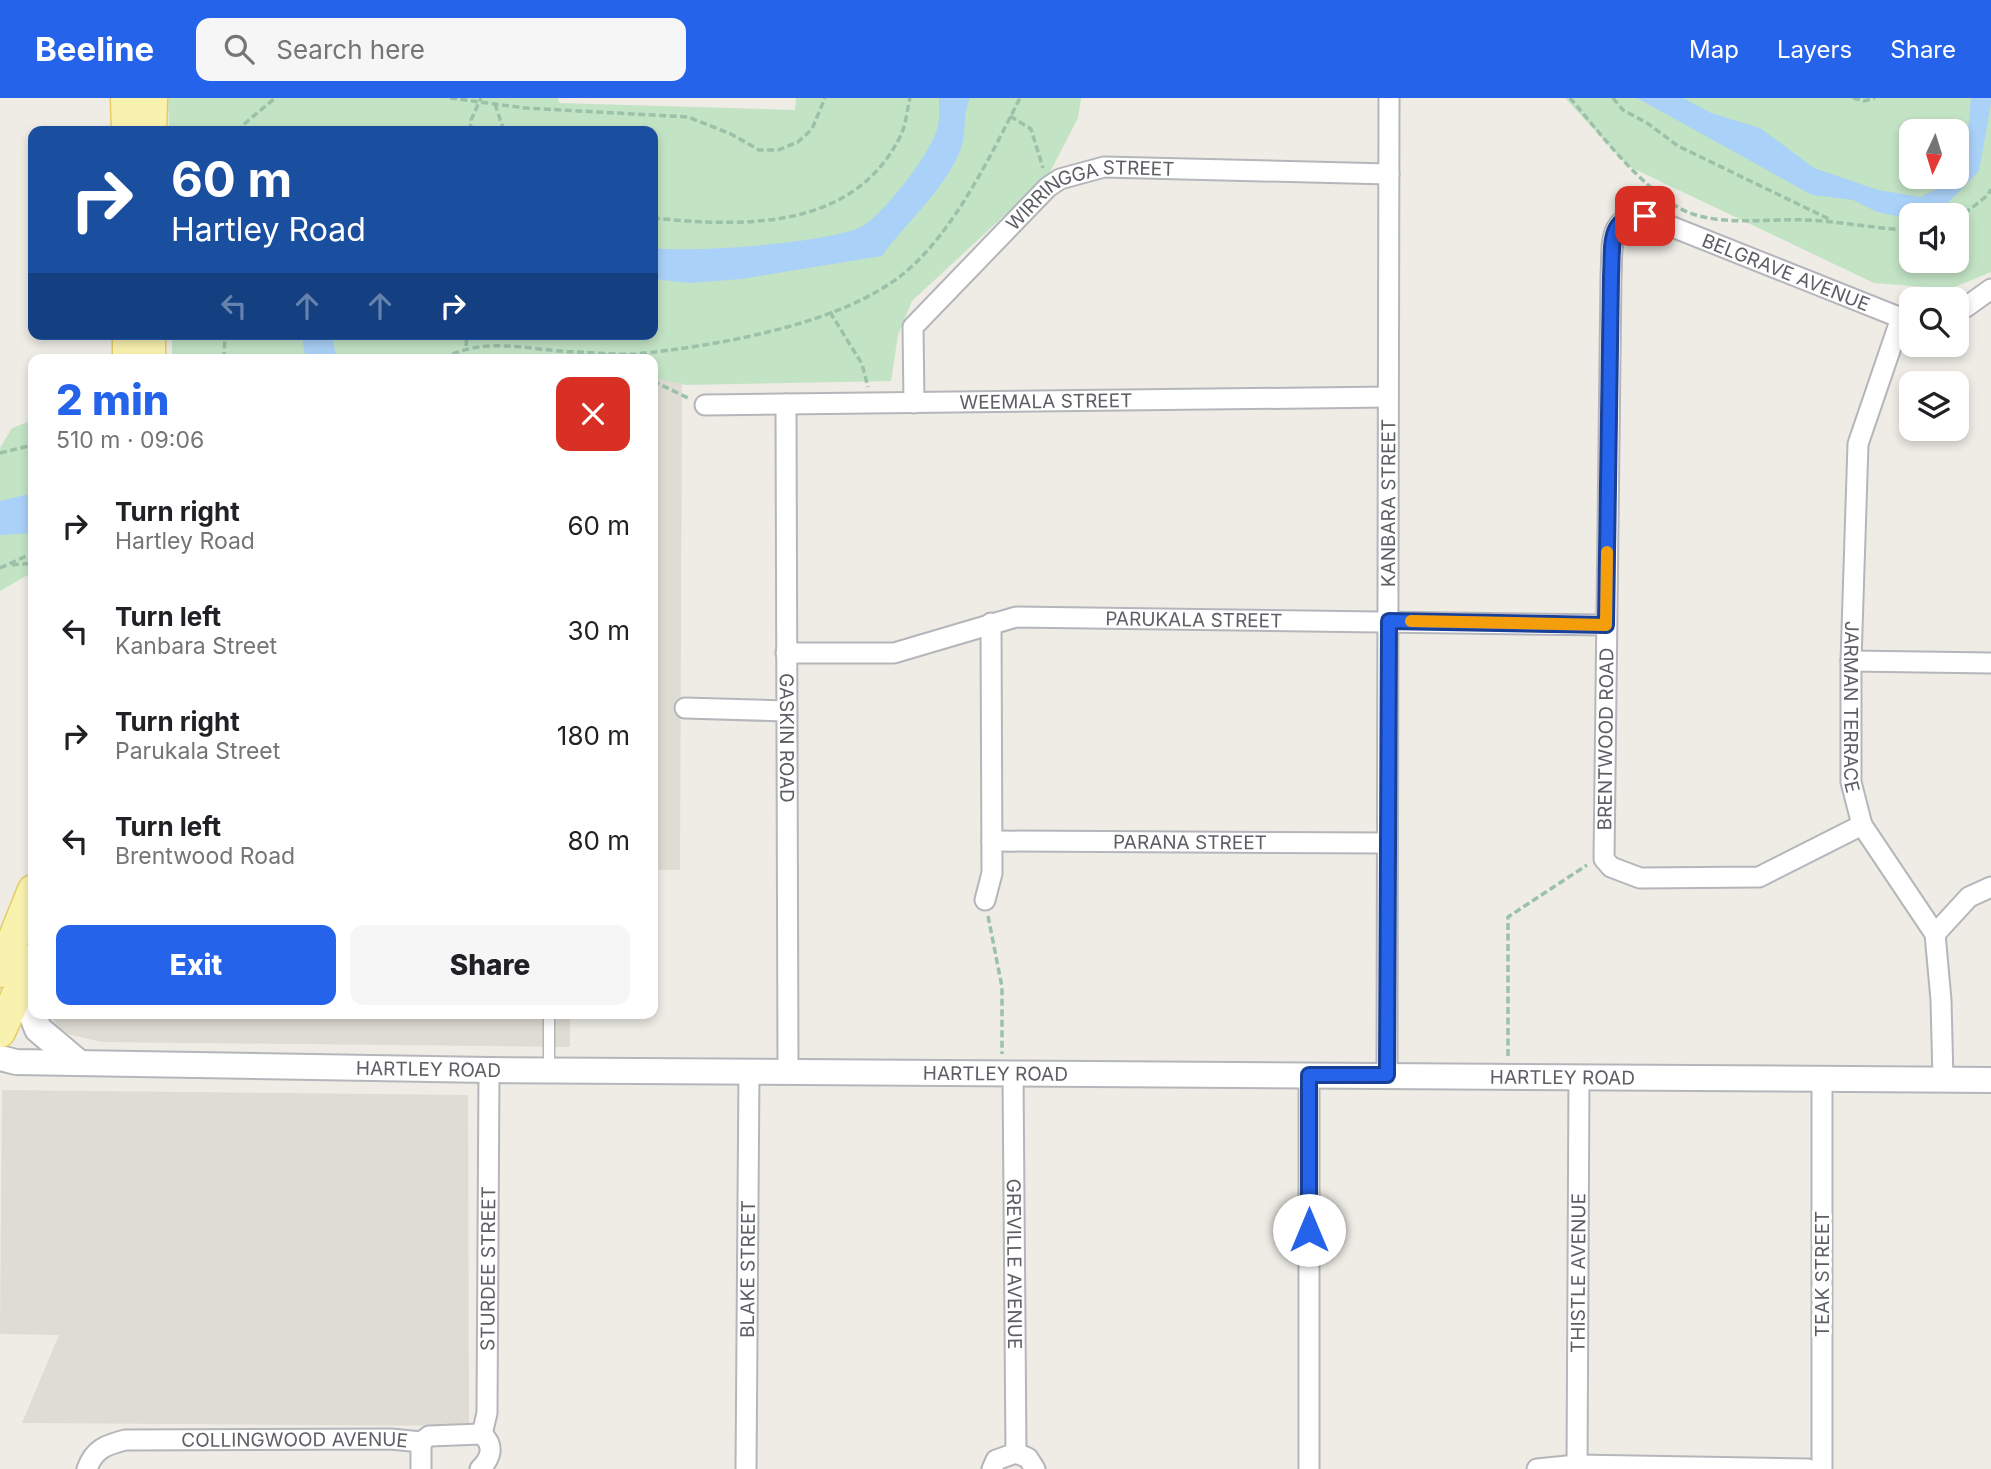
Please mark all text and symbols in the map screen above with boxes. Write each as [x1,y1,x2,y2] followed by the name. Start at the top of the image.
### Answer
[196,18,686,81] search box
[35,29,154,69] text: Beeline
[220,30,258,68] icon: search
[276,34,425,65] text: Search here
[1689,35,1739,64] text: Map
[1777,35,1852,64] text: Layers
[1890,35,1956,64] text: Share
[1899,119,1969,189] north arrow
[1899,119,1969,441] map controls
[171,150,292,209] text: 60 m
[56,154,147,245] icon: right
[1001,155,1175,235] street label: WIRRINGGA STREET
[1615,186,1675,246] pin
[1626,197,1664,235] icon: arrive
[1899,203,1969,273] button: sound
[171,210,366,249] text: Hartley Road
[1699,228,1873,316] street label: BELGRAVE AVENUE
[215,287,253,325] icon: left
[288,287,326,325] icon: ahead
[361,287,399,325] icon: ahead
[434,287,472,325] icon: right
[1899,287,1969,357] button: search
[1899,371,1969,441] button: layers
[56,374,170,425] text: 2 min
[556,377,630,451] button: close
[959,388,1133,414] street label: WEEMALA STREET
[1376,419,1400,587] street label: KANBARA STREET
[56,426,204,454] text: 510 m · 09:06
[115,496,240,527] text: Turn right
[56,507,94,545] icon: right
[567,510,630,541] text: 60 m
[115,527,255,555] text: Hartley Road
[115,601,221,632] text: Turn left
[1105,607,1282,632] street label: PARUKALA STREET
[56,612,94,650] icon: left
[567,615,630,646] text: 30 m
[1840,621,1865,795] street label: JARMAN TERRACE
[115,632,277,660] text: Kanbara Street
[1593,648,1618,830] street label: BRENTWOOD ROAD
[775,673,799,803] street label: GASKIN ROAD
[115,706,240,737] text: Turn right
[56,717,94,755] icon: right
[557,720,630,751] text: 180 m
[115,737,280,765] text: Parukala Street
[115,811,221,842] text: Turn left
[56,822,94,860] icon: left
[567,825,630,856] text: 80 m
[1113,830,1267,854] street label: PARANA STREET
[115,842,295,870] text: Brentwood Road
[56,925,336,1005] button: Exit
[350,925,630,1005] button: Share
[356,1056,501,1082] street label: HARTLEY ROAD
[923,1061,1068,1085] street label: HARTLEY ROAD
[1490,1065,1635,1089] street label: HARTLEY ROAD
[1002,1179,1027,1349] street label: GREVILLE AVENUE
[476,1186,500,1351] street label: STURDEE STREET
[1272,1193,1346,1267] position arrow
[1566,1193,1590,1353] street label: THISTLE AVENUE
[735,1200,760,1338] street label: BLAKE STREET
[1811,1211,1834,1337] street label: TEAK STREET
[181,1427,409,1452] street label: COLLINGWOOD AVENUE

